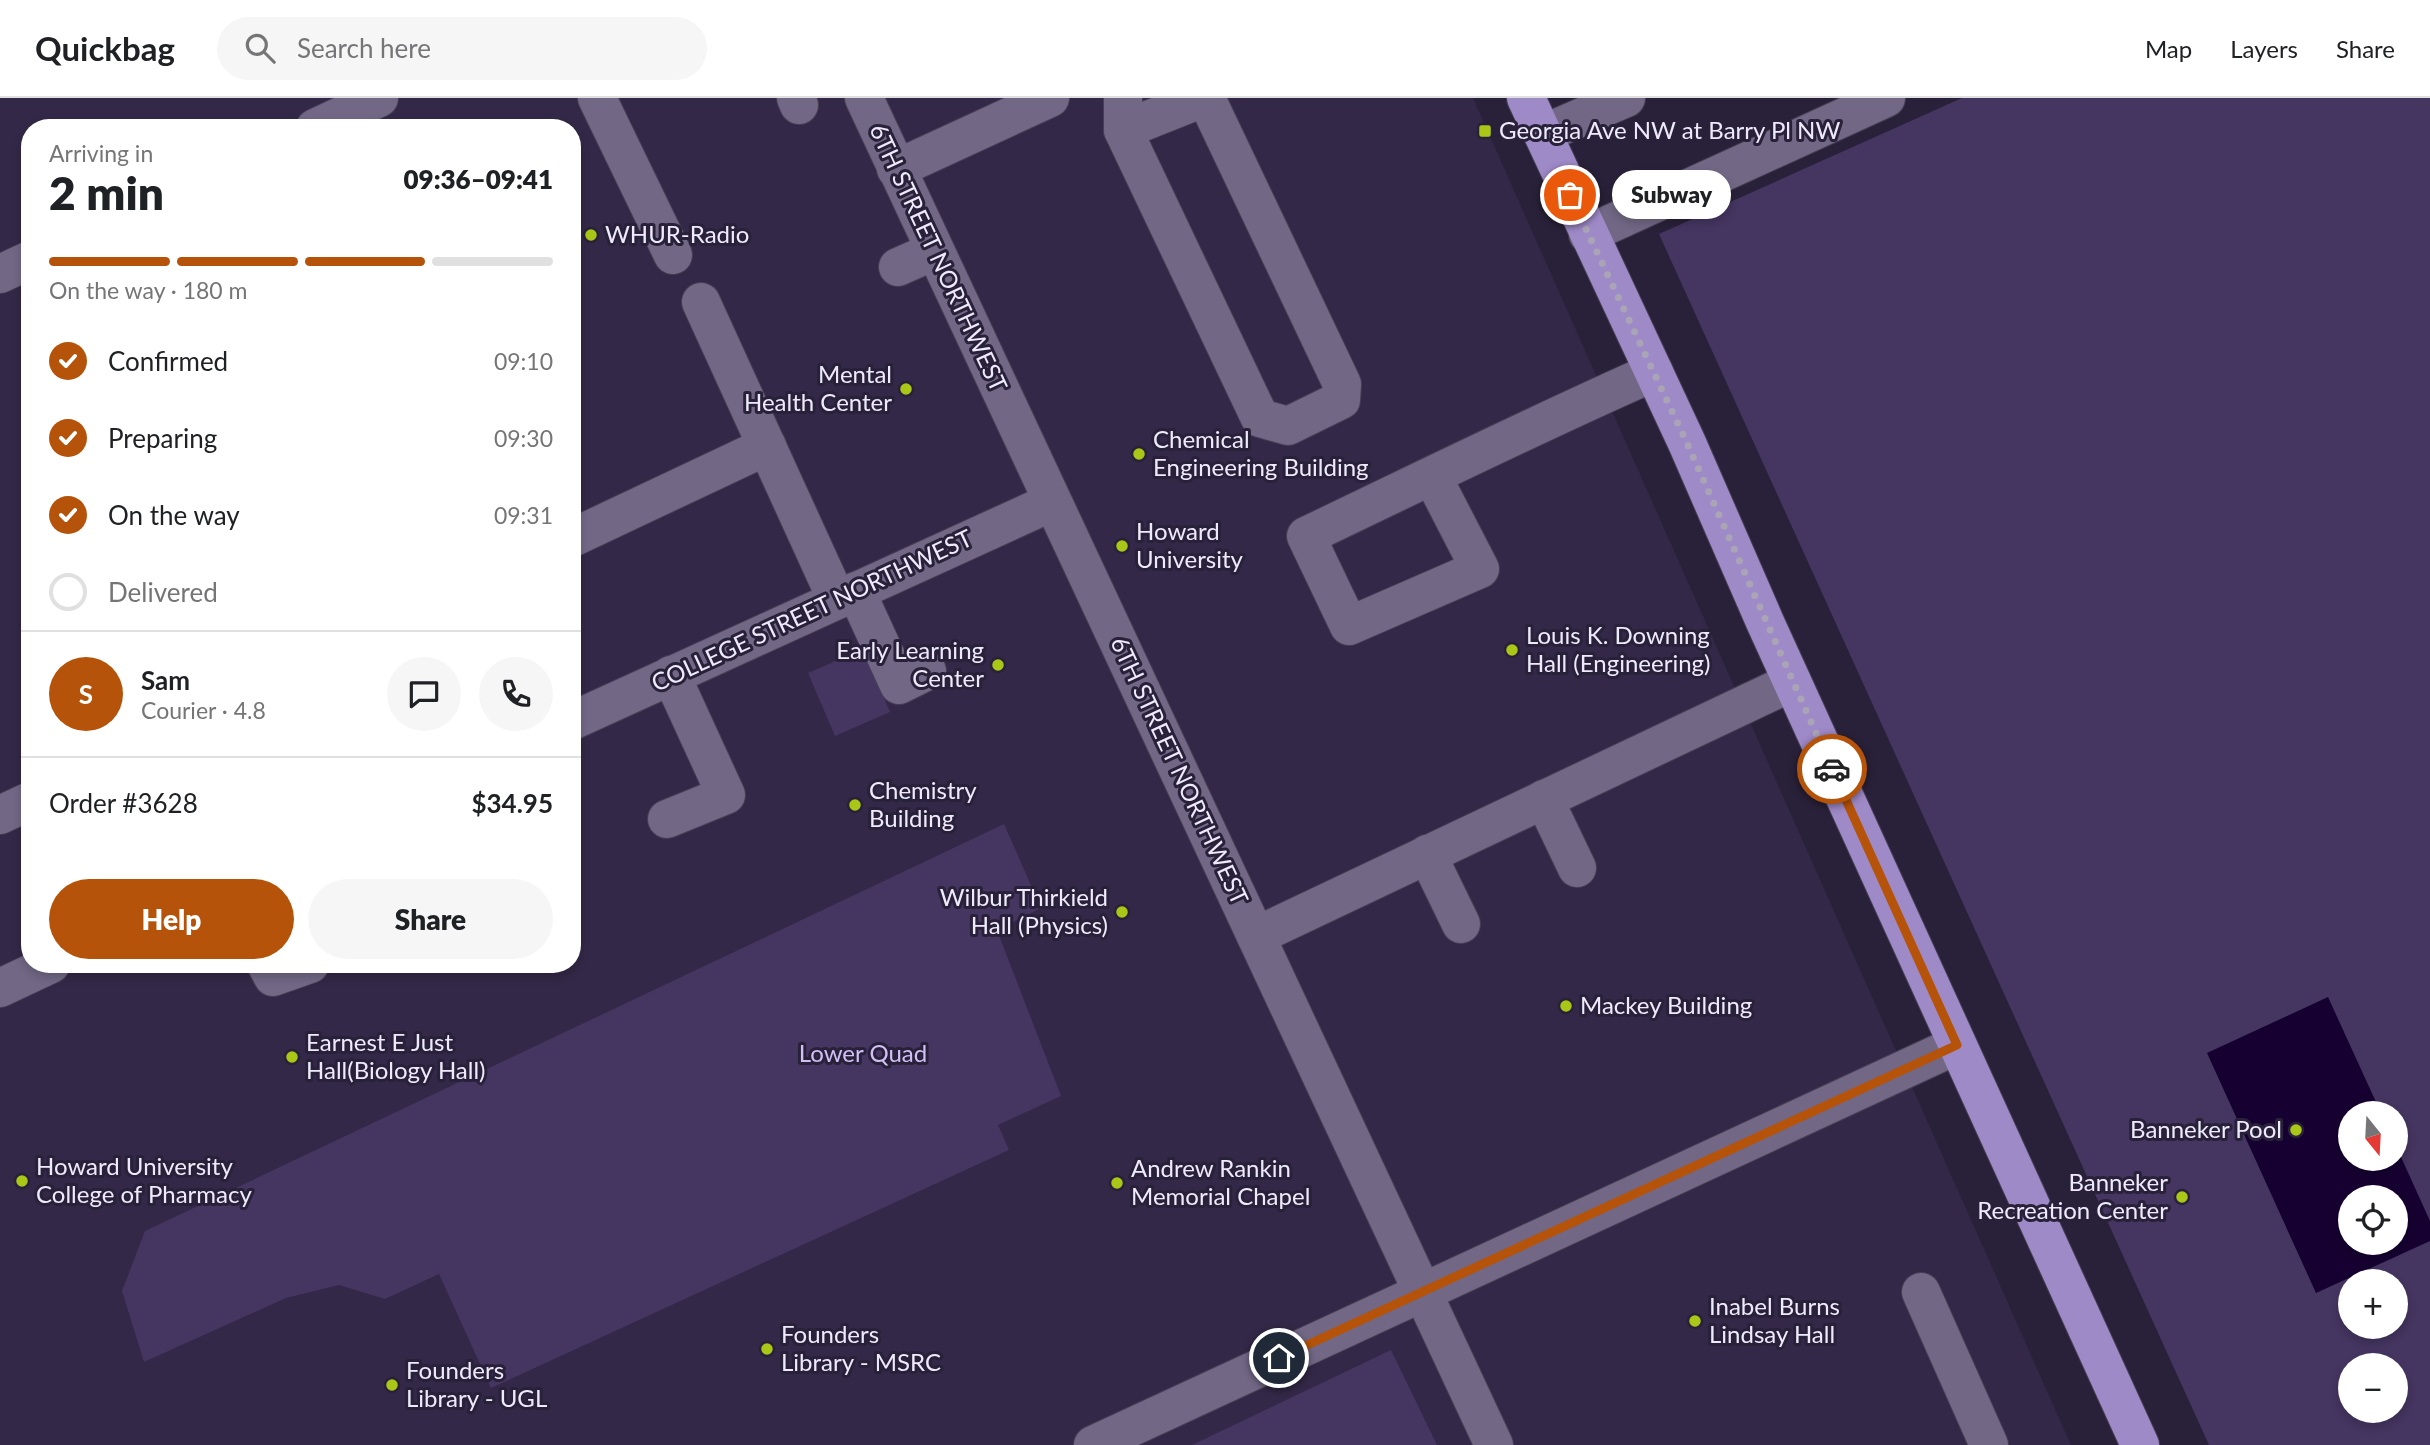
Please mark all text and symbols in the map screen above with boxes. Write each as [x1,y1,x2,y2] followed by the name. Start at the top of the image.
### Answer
[217,17,707,80] search box
[35,28,175,68] text: Quickbag
[241,29,279,67] icon: search
[297,32,431,64] text: Search here
[2145,34,2192,63] text: Map
[2230,34,2298,63] text: Layers
[2336,34,2395,63] text: Share
[1499,115,1840,144] place label: Georgia Ave NW at Barry Pl NW
[864,119,1014,396] street label: 6TH STREET NORTHWEST
[1477,123,1493,139] marker: Georgia Ave NW at Barry Pl NW
[49,139,153,167] text: Arriving in
[403,163,553,195] text: 09:36–09:41
[49,165,164,220] text: 2 min
[1540,165,1600,225] pin
[1612,170,1731,220] callout: Subway
[1551,176,1589,214] icon: bag
[1631,180,1712,208] text: Subway
[605,219,749,248] place label: WHUR-Radio
[583,227,599,243] marker: WHUR-Radio
[49,276,248,304] text: On the way · 180 m
[49,342,87,380] icon: check
[108,345,228,377] text: Confirmed
[494,347,553,375] text: 09:10
[744,359,892,416] place label: Mental Health Center
[898,381,914,397] marker: Mental Health Center
[49,419,87,457] icon: check
[108,422,217,454] text: Preparing
[494,424,553,452] text: 09:30
[1153,424,1369,481] place label: Chemical Engineering Building
[1131,446,1147,462] marker: Chemical Engineering Building
[49,496,87,534] icon: check
[108,499,240,531] text: On the way
[494,501,553,529] text: 09:31
[1136,516,1244,573] place label: Howard University
[646,522,976,697] street label: COLLEGE STREET NORTHWEST
[1114,538,1130,554] marker: Howard University
[108,576,218,608] text: Delivered
[1526,620,1710,677] place label: Louis K. Downing Hall (Engineering)
[1105,632,1255,909] street label: 6TH STREET NORTHWEST
[836,635,984,692] place label: Early Learning Center
[1504,642,1520,658] marker: Louis K. Downing Hall (Engineering)
[387,657,461,731] button: chat
[479,657,553,731] button: phone
[990,657,1006,673] marker: Early Learning Center
[141,664,190,696] text: Sam
[79,678,93,710] text: S
[141,696,266,724] text: Courier · 4.8
[1797,734,1867,804] courier
[1813,750,1851,788] icon: car
[869,775,977,832] place label: Chemistry Building
[49,787,198,819] text: Order #3628
[471,787,553,819] text: $34.95
[847,797,863,813] marker: Chemistry Building
[49,879,294,959] button: Help
[308,879,553,959] button: Share
[940,882,1108,939] place label: Wilbur Thirkield Hall (Physics)
[1114,904,1130,920] marker: Wilbur Thirkield Hall (Physics)
[1580,990,1752,1019] place label: Mackey Building
[1558,998,1574,1014] marker: Mackey Building
[306,1027,486,1084] place label: Earnest E Just Hall(Biology Hall)
[799,1038,927,1067] park label: Lower Quad
[284,1049,300,1065] marker: Earnest E Just Hall(Biology Hall)
[2338,1101,2408,1171] north arrow
[2338,1101,2408,1423] map controls
[2130,1114,2282,1143] place label: Banneker Pool
[2288,1122,2304,1138] marker: Banneker Pool
[36,1151,252,1208] place label: Howard University College of Pharmacy
[1131,1153,1310,1210] place label: Andrew Rankin Memorial Chapel
[1977,1167,2168,1224] place label: Banneker Recreation Center
[14,1173,30,1189] marker: Howard University College of Pharmacy
[1109,1175,1125,1191] marker: Andrew Rankin Memorial Chapel
[2338,1185,2408,1255] button: locate
[2174,1189,2190,1205] marker: Banneker Recreation Center
[2338,1269,2408,1339] button: +
[1709,1291,1840,1348] place label: Inabel Burns Lindsay Hall
[1687,1313,1703,1329] marker: Inabel Burns Lindsay Hall
[781,1319,941,1376] place label: Founders Library - MSRC
[1249,1328,1309,1388] pin
[1260,1339,1298,1377] icon: home
[759,1341,775,1357] marker: Founders Library - MSRC
[2338,1353,2408,1423] button: −
[406,1355,547,1412] place label: Founders Library - UGL
[384,1377,400,1393] marker: Founders Library - UGL

